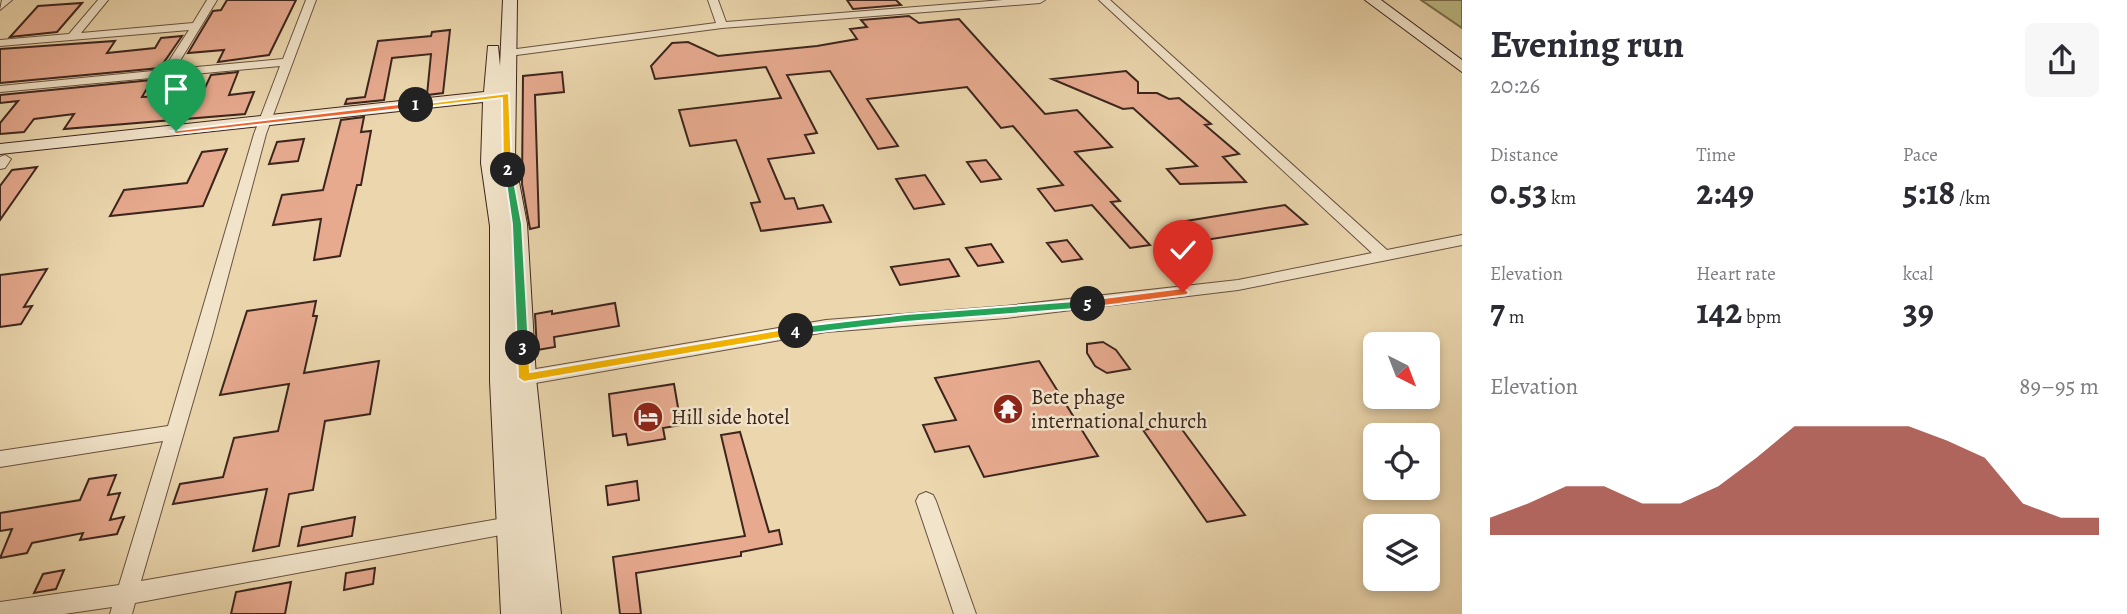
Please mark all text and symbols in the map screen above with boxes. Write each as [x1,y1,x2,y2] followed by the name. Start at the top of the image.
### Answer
[1490,18,1684,70] text: Evening run
[2025,23,2099,97] button: share
[146,59,206,131] pin
[157,70,195,108] icon: arrive
[1490,70,1540,101] text: 20:26
[398,88,434,122] pin: 1
[412,91,419,117] text: 1
[1490,142,1558,168] text: Distance
[1696,142,1736,168] text: Time
[1903,142,1938,168] text: Pace
[490,152,526,188] pin: 2
[503,156,512,182] text: 2
[1490,168,1547,216] text: 0.53
[1696,168,1754,216] text: 2:49
[1903,168,1955,216] text: 5:18
[1547,185,1576,211] text: km
[1955,185,1991,211] text: /km
[1153,220,1213,292] pin
[1164,231,1202,269] icon: check
[1490,261,1563,287] text: Elevation
[1696,261,1776,287] text: Heart rate
[1903,261,1933,287] text: kcal
[1070,286,1106,322] pin: 5
[1490,287,1505,335] text: 7
[1696,287,1742,335] text: 142
[1903,287,1934,335] text: 39
[1083,290,1092,316] text: 5
[1505,304,1525,330] text: m
[1742,304,1781,330] text: bpm
[778,314,814,348] pin: 4
[791,317,800,343] text: 4
[505,330,540,366] pin: 3
[1363,332,1440,410] north arrow
[1363,332,1440,591] map controls
[518,334,527,360] text: 3
[1490,371,1578,402] text: Elevation
[2019,371,2099,402] text: 89–95 m
[1031,383,1207,435] place label: Bete phage international church
[991,392,1025,426] temple icon: Bete phage international church
[631,400,665,434] hotel icon: Hill side hotel
[671,403,789,431] place label: Hill side hotel
[1363,423,1440,500] button: locate
[1363,514,1440,591] button: layers

